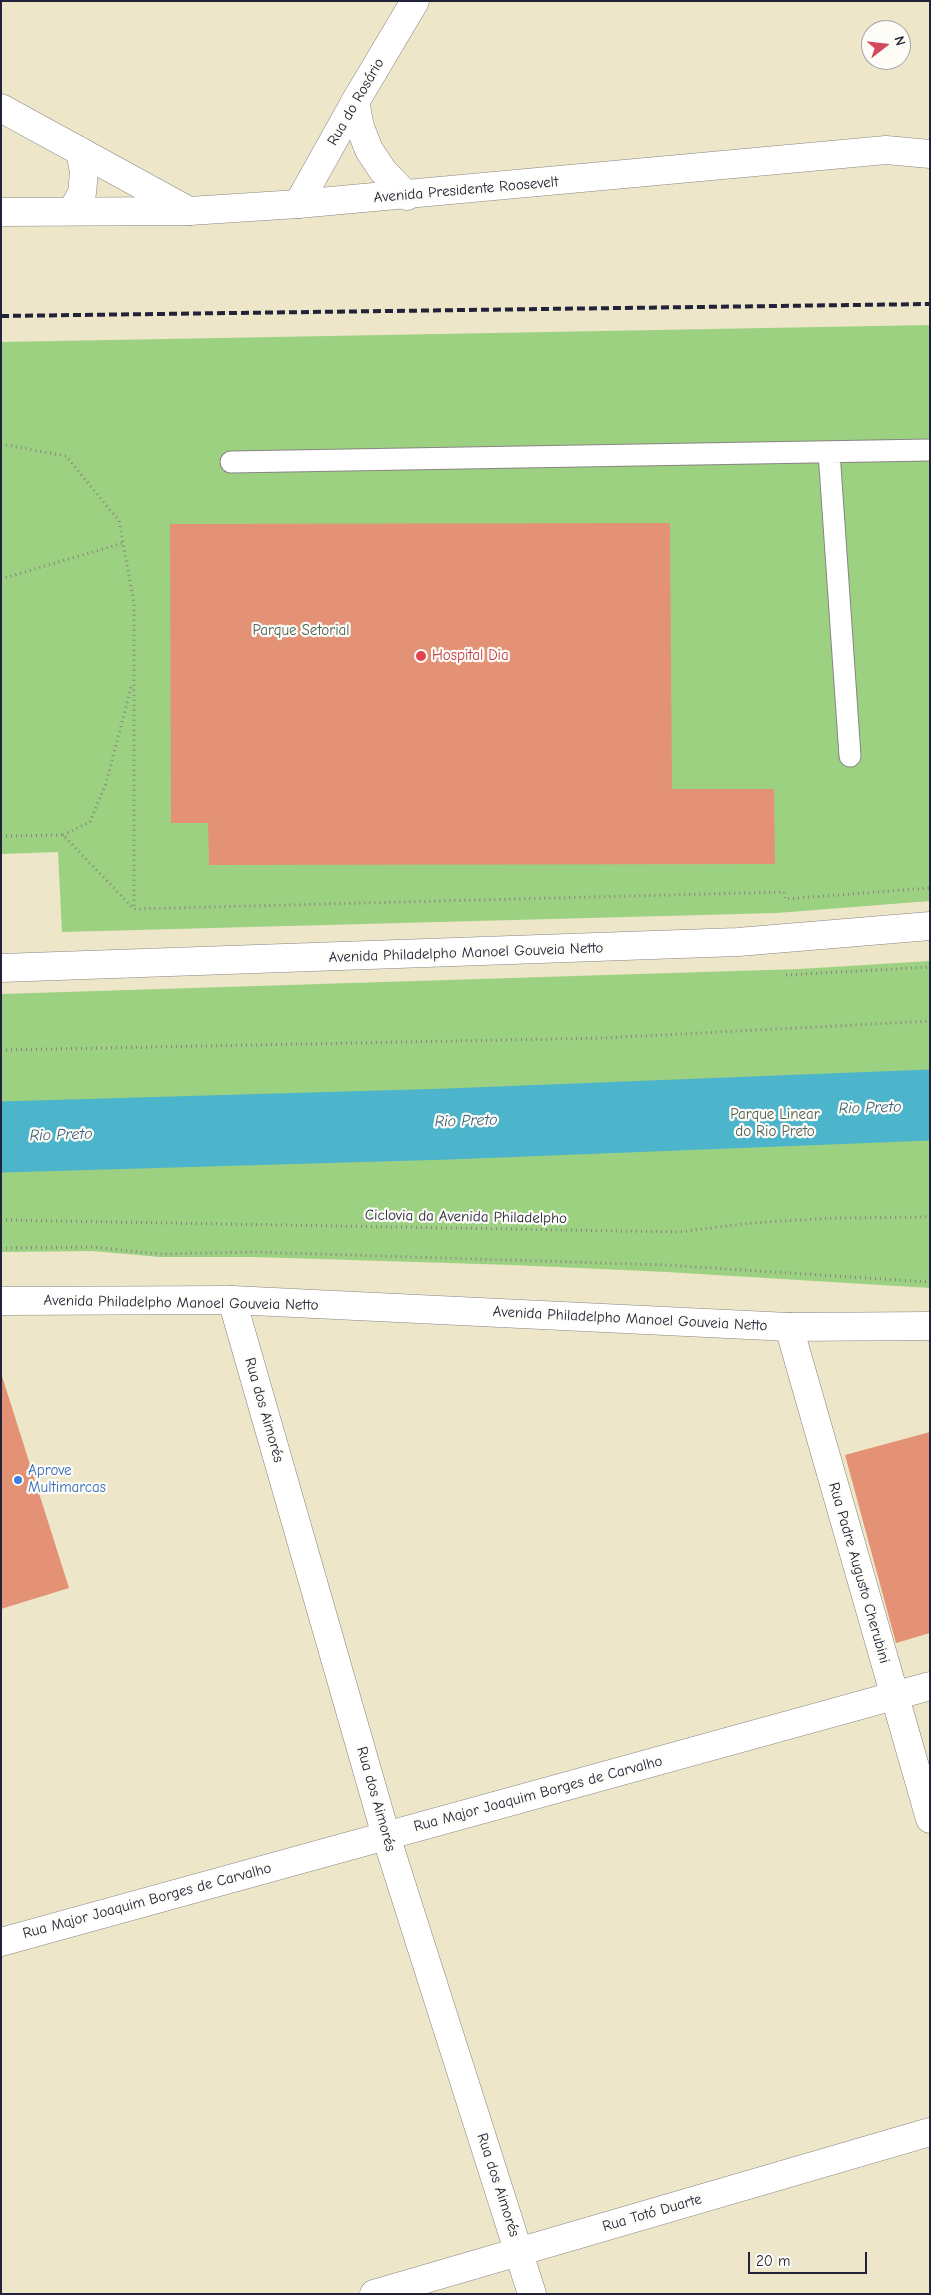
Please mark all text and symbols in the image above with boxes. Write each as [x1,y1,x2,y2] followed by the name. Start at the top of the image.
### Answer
[861,20,911,70] north arrow
[891,34,909,48] text: N
[324,55,388,149] street label: Rua do Rosário
[373,173,559,207] street label: Avenida Presidente Roosevelt
[252,622,350,640] park label: Parque Setorial
[432,647,509,665] place label: Hospital Dia
[414,649,428,663] marker: Hospital Dia
[328,939,604,967] street label: Avenida Philadelpho Manoel Gouveia Netto
[838,1097,902,1119] water label: Rio Preto
[730,1106,820,1141] park label: Parque Linear do Rio Preto
[434,1110,498,1132] water label: Rio Preto
[29,1124,93,1146] water label: Rio Preto
[365,1206,567,1228] street label: Ciclovia da Avenida Philadelpho
[43,1292,319,1314] street label: Avenida Philadelpho Manoel Gouveia Netto
[492,1303,768,1335] street label: Avenida Philadelpho Manoel Gouveia Netto
[240,1356,288,1464] street label: Rua dos Aimorés
[28,1462,106,1497] place label: Aprove Multimarcas
[12,1474,24,1486] marker: Aprove Multimarcas
[824,1480,894,1666] street label: Rua Padre Augusto Cherubini
[352,1745,400,1853] street label: Rua dos Aimorés
[412,1752,664,1836] street label: Rua Major Joaquim Borges de Carvalho
[21,1859,273,1943] street label: Rua Major Joaquim Borges de Carvalho
[473,2131,523,2239] street label: Rua dos Aimorés
[600,2190,704,2236] street label: Rua Totó Duarte
[751,2242,870,2274] scale bar
[756,2252,790,2270] text: 20 m

